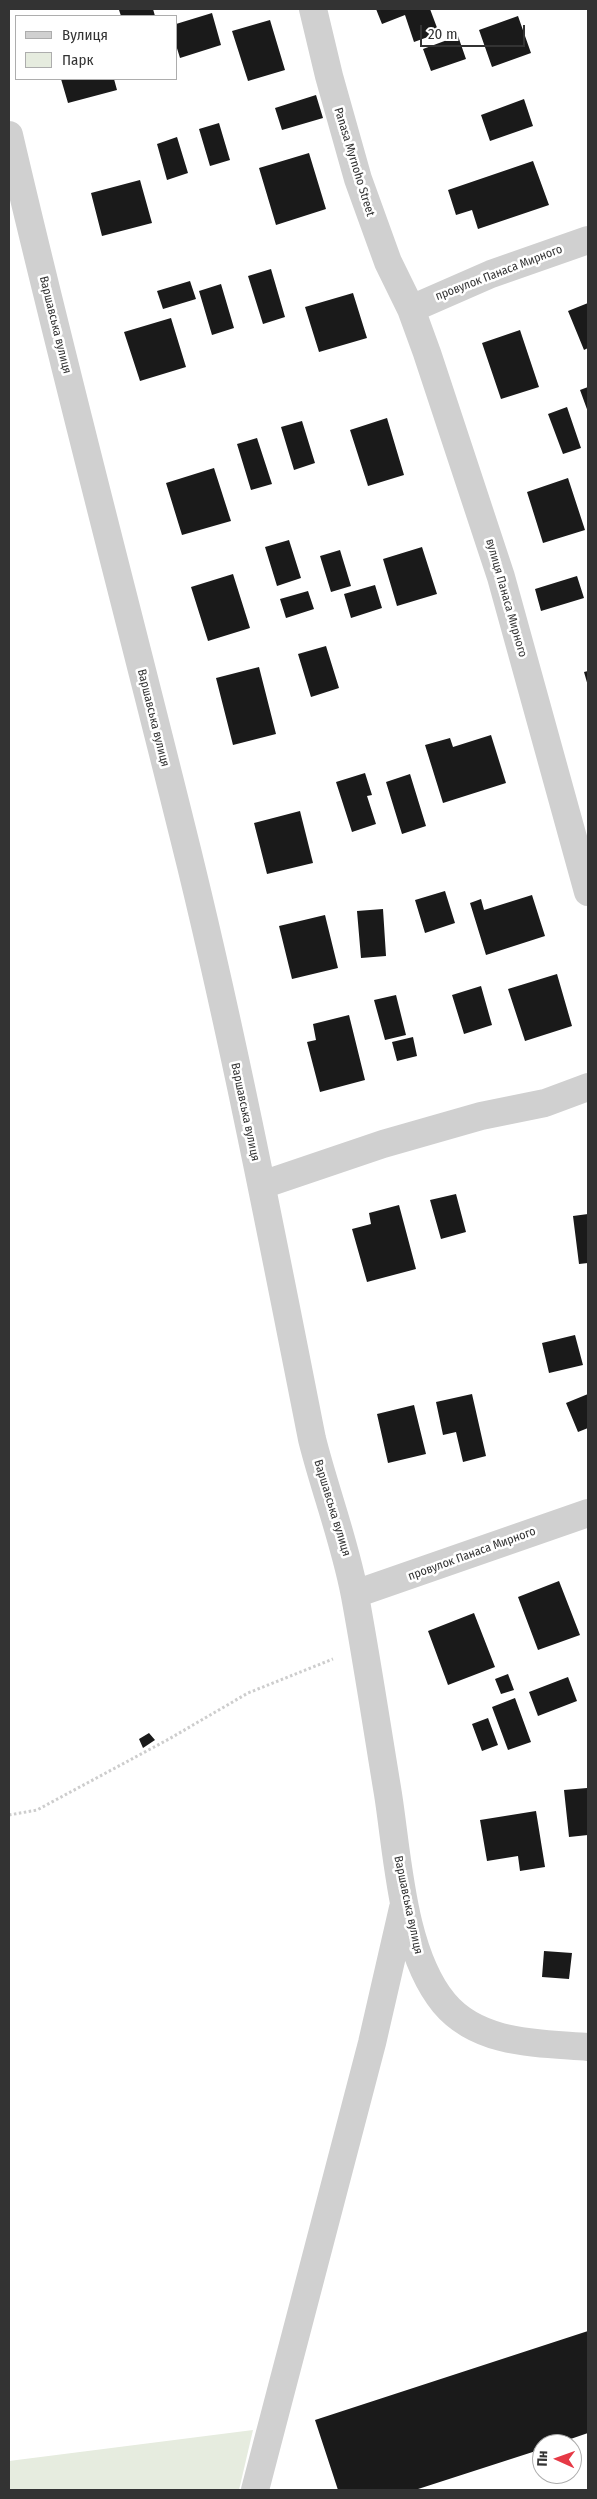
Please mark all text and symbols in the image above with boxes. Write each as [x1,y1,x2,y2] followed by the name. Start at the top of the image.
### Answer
[15,15,178,80] legend
[422,15,527,47] scale bar
[428,25,458,43] text: 20 m
[62,26,108,44] text: Вулиця
[62,51,93,69] text: Парк
[331,106,377,218] street label: Panasa Myrnoho Street
[433,242,565,304] street label: провулок Панаса Мирного
[36,275,74,375] street label: Варшавська вулиця
[482,537,530,659] street label: вулиця Панаса Мирного
[134,668,172,768] street label: Варшавська вулиця
[228,1062,262,1162] street label: Варшавська вулиця
[310,1458,354,1558] street label: Варшавська вулиця
[406,1524,538,1584] street label: провулок Панаса Мирного
[391,1855,425,1955] street label: Варшавська вулиця
[532,2434,582,2484] north arrow
[534,2450,551,2467] text: Пн

